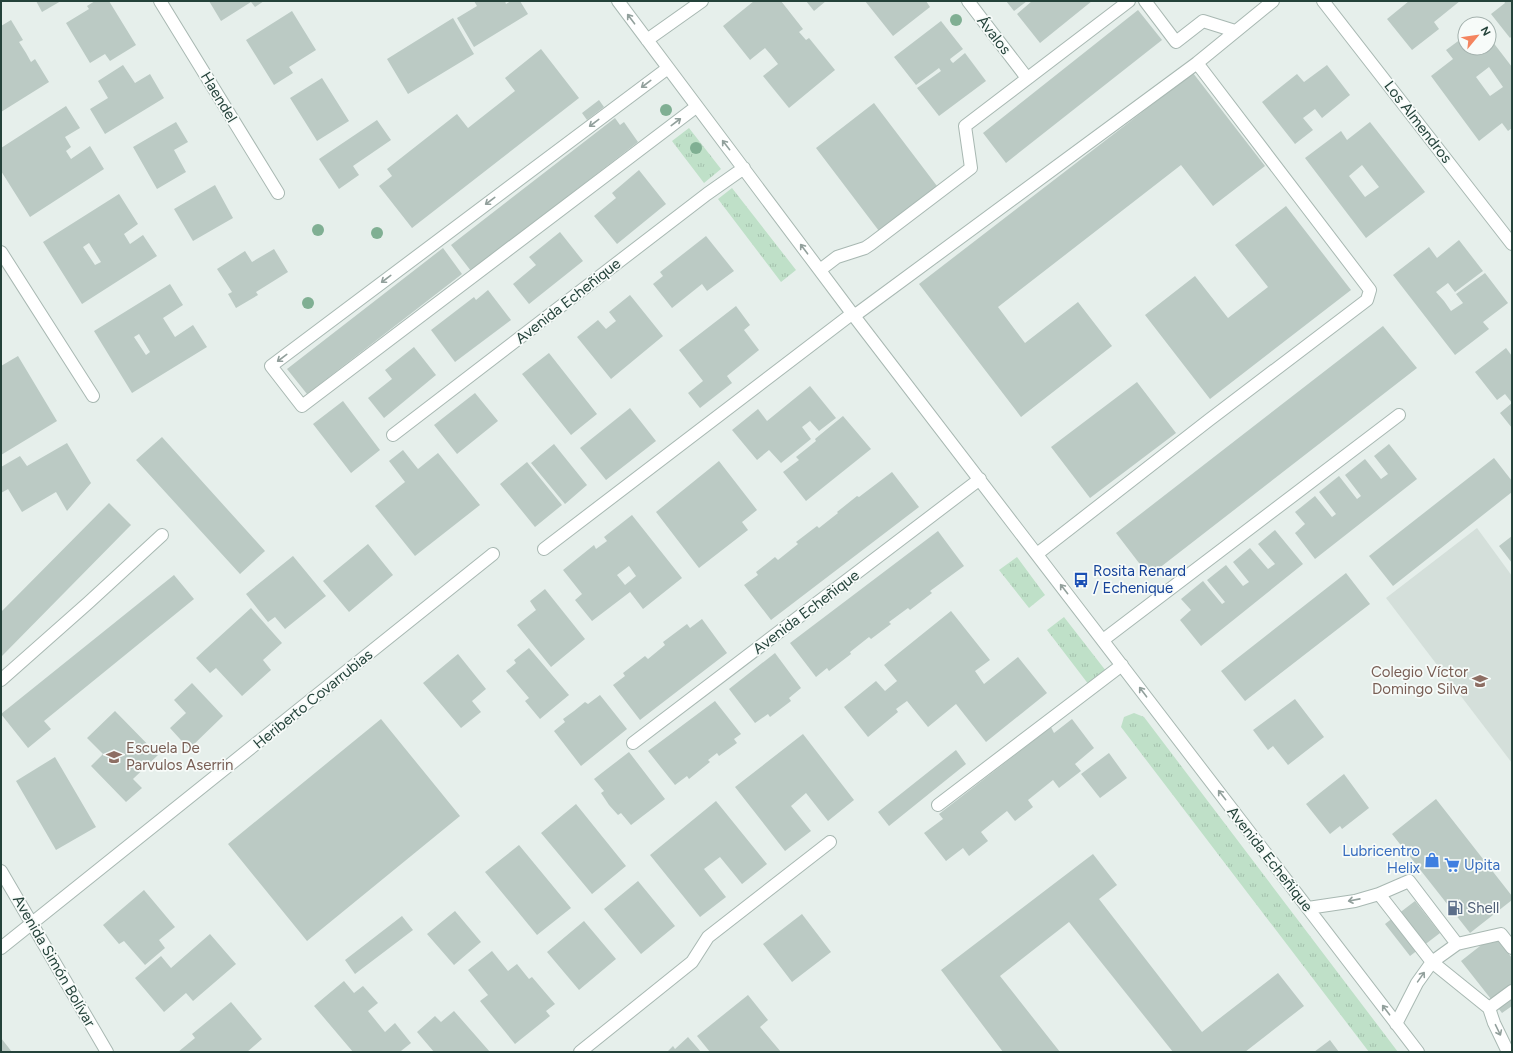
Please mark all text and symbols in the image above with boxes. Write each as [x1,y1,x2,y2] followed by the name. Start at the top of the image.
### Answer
[973,12,1015,58] street label: Ávalos
[626,13,635,24] one-way arrow
[1457,16,1497,56] north arrow
[1478,25,1493,38] text: N
[197,68,241,126] street label: Haendel
[1380,77,1456,167] street label: Los Almendros
[641,79,652,88] one-way arrow
[670,118,681,126] one-way arrow
[588,119,599,127] one-way arrow
[722,139,730,150] one-way arrow
[484,197,495,205] one-way arrow
[800,243,808,254] one-way arrow
[512,254,624,348] street label: Avenida Echeñique
[381,275,392,284] one-way arrow
[277,354,288,362] one-way arrow
[1093,562,1186,597] place label: Rosita Renard / Echenique
[749,566,863,658] street label: Avenida Echeñique
[1072,571,1090,589] bus stop icon: Rosita Renard / Echenique
[1059,584,1068,595] one-way arrow
[250,645,376,753] street label: Heriberto Covarrubias
[1371,663,1468,698] place label: Colegio Víctor Domingo Silva
[1471,672,1489,690] school or university icon: Colegio Víctor Domingo Silva
[1138,687,1147,698] one-way arrow
[126,739,233,774] place label: Escuela De Parvulos Aserrin
[105,748,123,766] school or university icon: Escuela De Parvulos Aserrin
[1217,790,1226,801] one-way arrow
[1223,803,1317,915] street label: Avenida Echeñique
[1342,842,1420,877] place label: Lubricentro Helix
[1423,851,1441,869] shop icon: Lubricentro Helix
[1443,856,1461,874] supermarket icon: Upita
[1464,856,1500,874] place label: Upita
[9,892,99,1030] street label: Avenida Simón Bolívar
[1348,897,1361,905] one-way arrow
[1446,899,1464,917] fuel station icon: Shell
[1467,899,1499,917] place label: Shell
[1417,972,1425,983] one-way arrow
[1382,1005,1390,1016] one-way arrow
[1495,1024,1502,1036] one-way arrow

